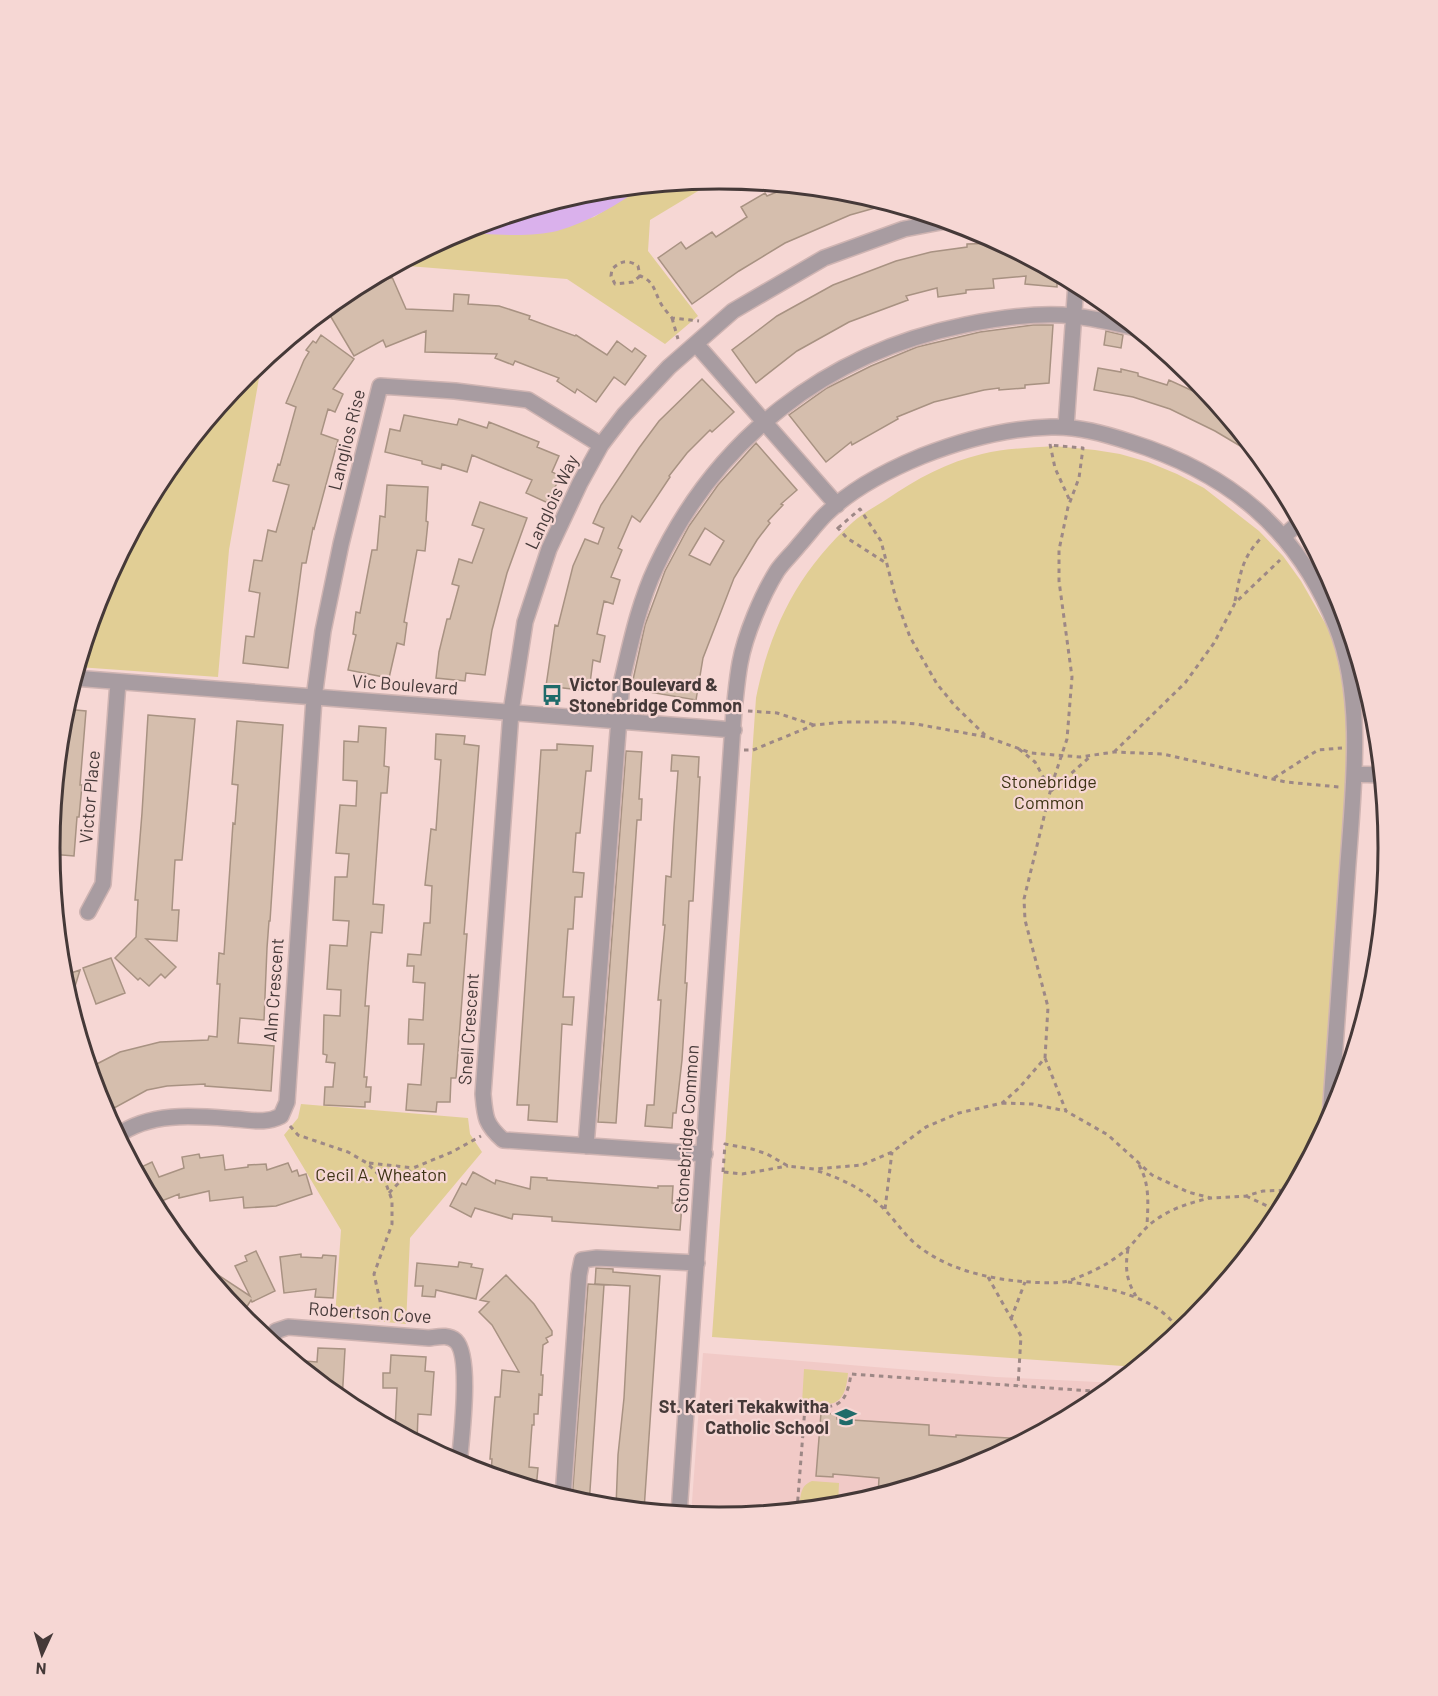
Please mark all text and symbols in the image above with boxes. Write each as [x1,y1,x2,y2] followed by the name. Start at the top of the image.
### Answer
[323,387,369,493] street label: Langlios Rise
[520,451,583,552] street label: Langlois Way
[351,669,459,699] street label: Vic Boulevard
[569,673,742,716] place label: Victor Boulevard & Stonebridge Common
[540,683,564,707] bus stop icon: Victor Boulevard & Stonebridge Common
[74,749,104,845] street label: Victor Place
[1001,770,1097,813] park label: Stonebridge Common
[258,937,288,1043] street label: Alm Crescent
[453,972,483,1086] street label: Snell Crescent
[669,1044,703,1214] street label: Stonebridge Common
[315,1163,447,1185] park label: Cecil A. Wheaton
[308,1297,432,1327] street label: Robertson Cove
[659,1395,829,1438] place label: St. Kateri Tekakwitha Catholic School
[834,1405,858,1429] school or university icon: St. Kateri Tekakwitha Catholic School
[12,1624,72,1684] north arrow
[35,1660,47,1679] text: N

